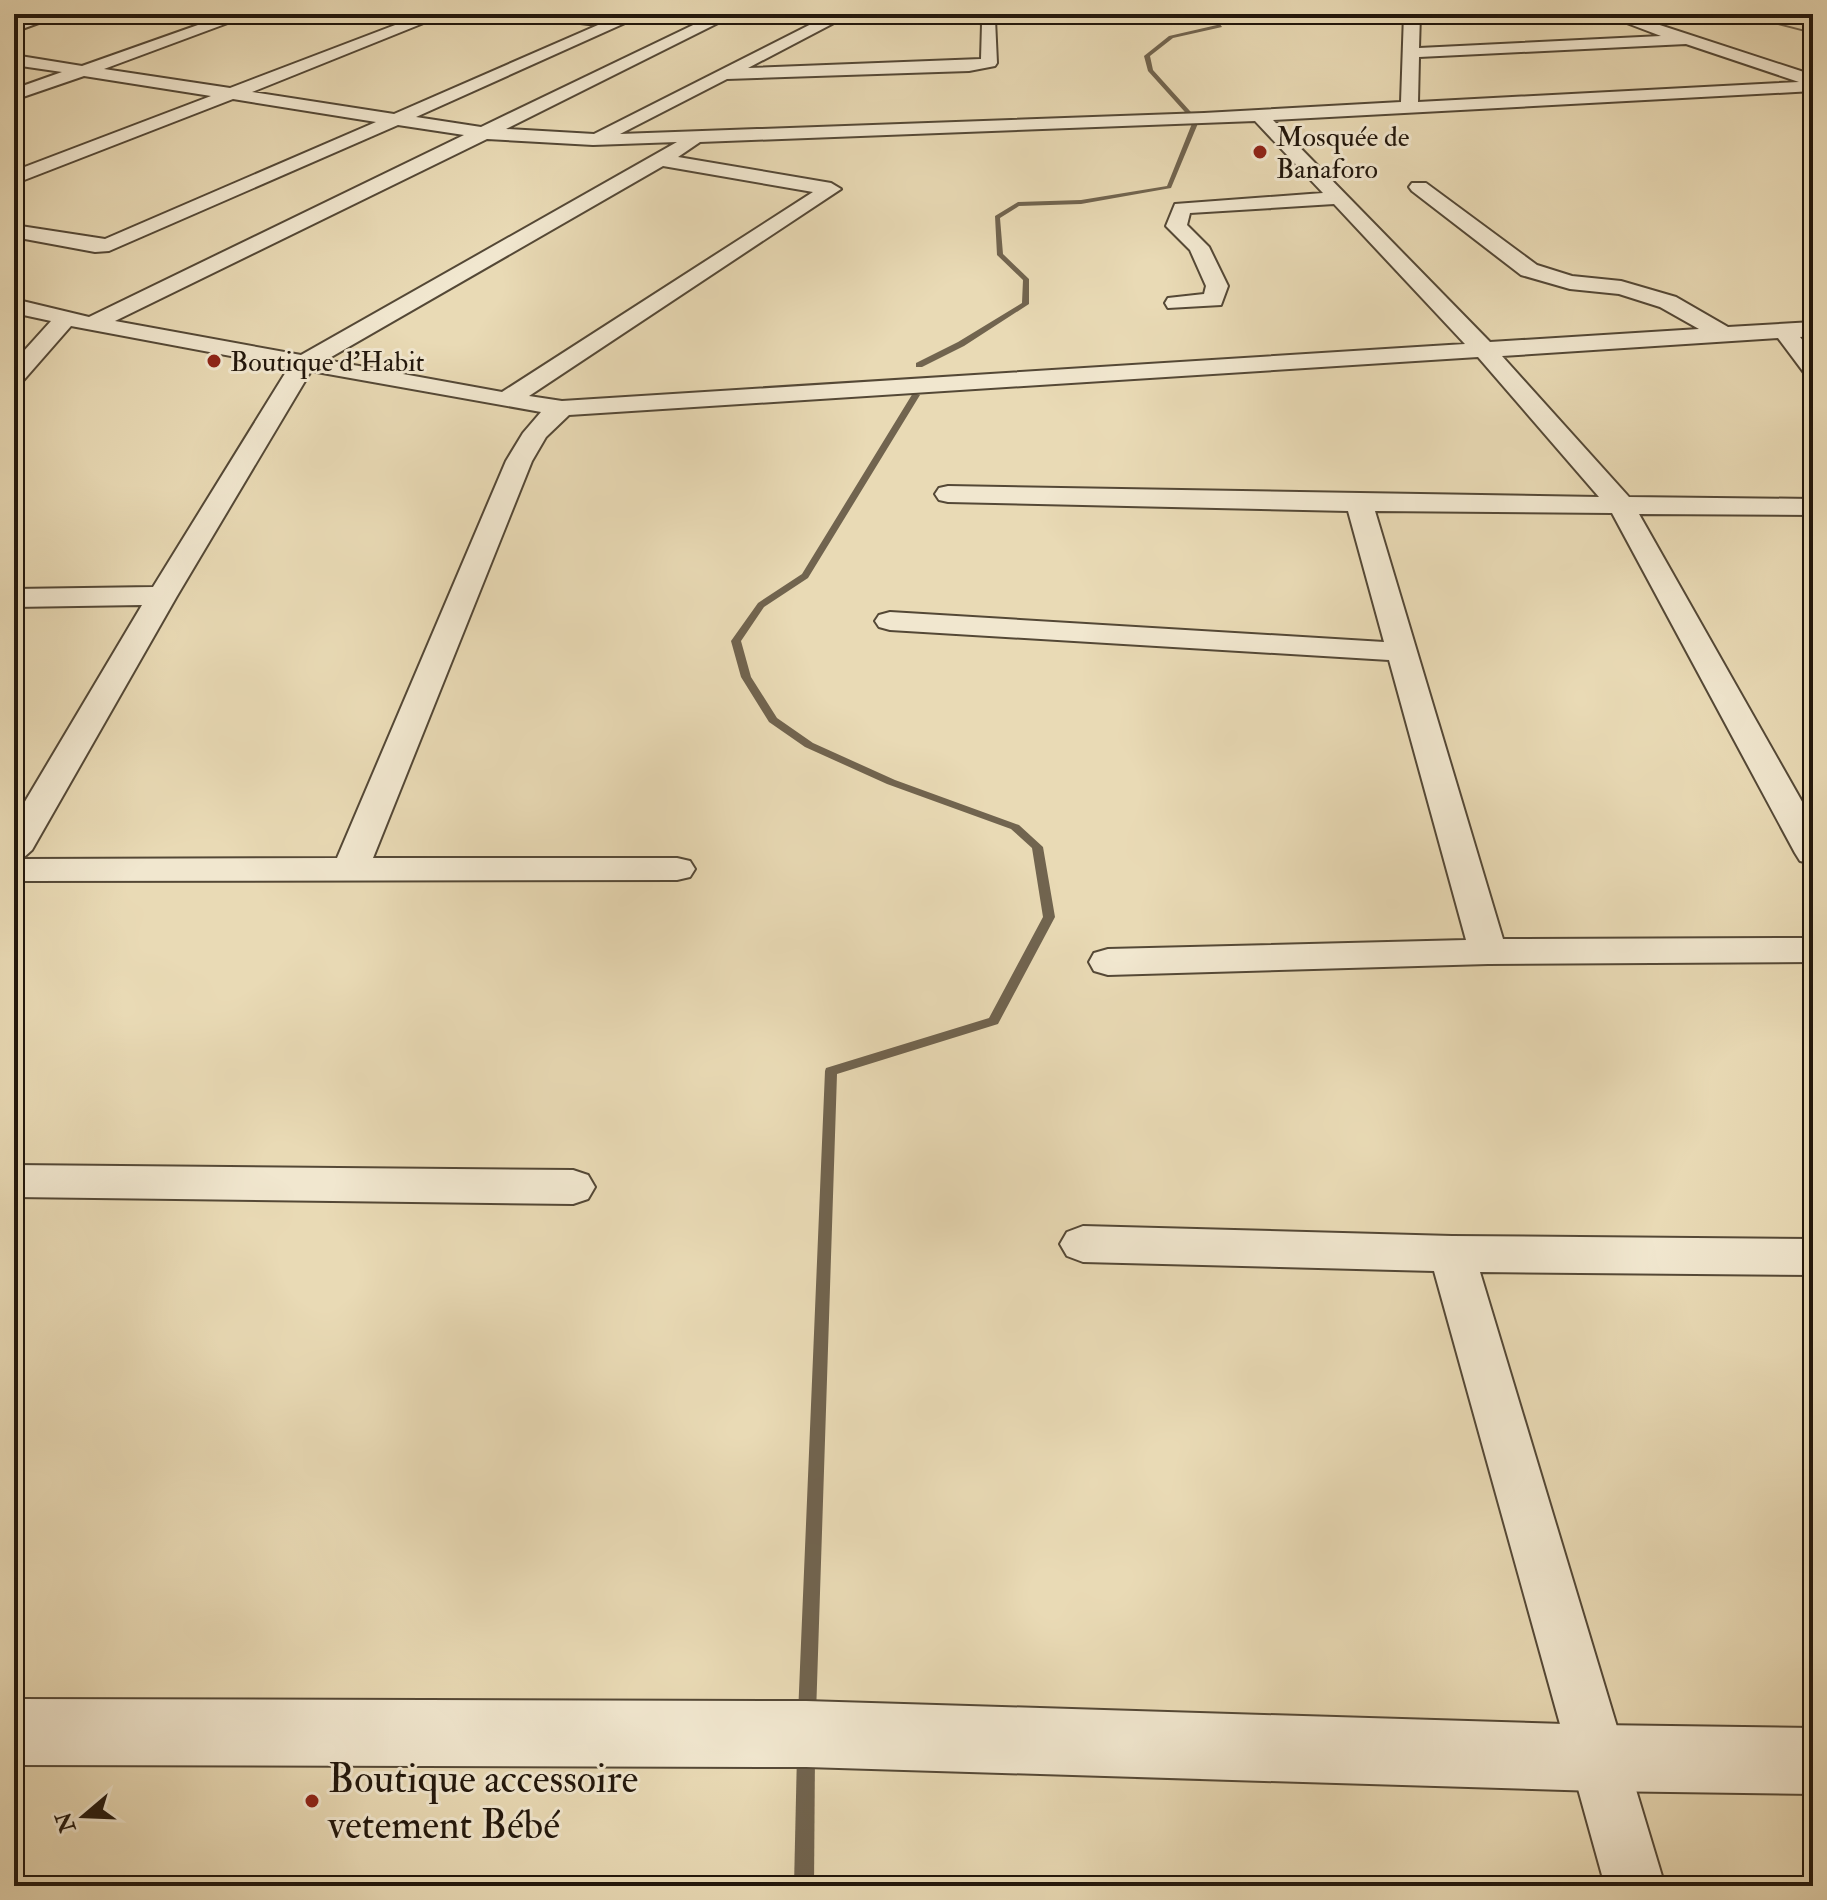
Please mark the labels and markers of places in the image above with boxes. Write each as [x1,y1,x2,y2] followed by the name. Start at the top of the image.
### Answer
[1276,120,1410,187] place label: Mosquée de Banaforo
[1251,143,1269,161] marker: Mosquée de Banaforo
[230,345,425,380] place label: Boutique d'Habit
[205,352,223,370] marker: Boutique d'Habit
[327,1754,638,1851] place label: Boutique accessoire vetement Bébé
[303,1792,321,1810] marker: Boutique accessoire vetement Bébé

